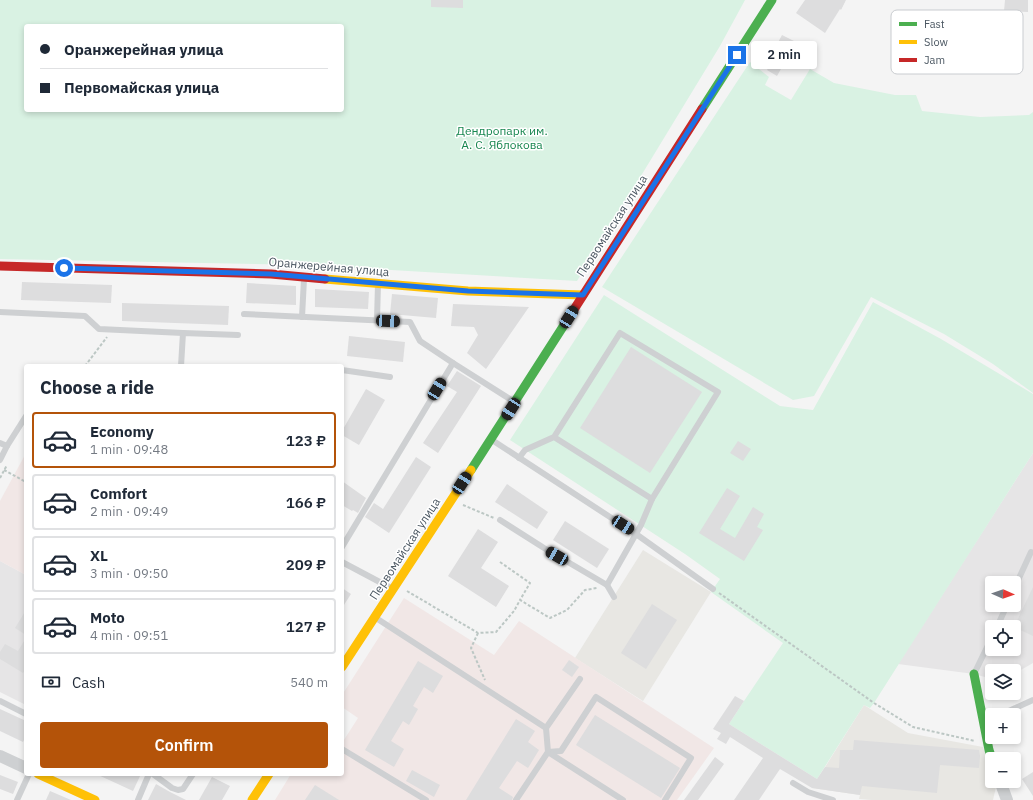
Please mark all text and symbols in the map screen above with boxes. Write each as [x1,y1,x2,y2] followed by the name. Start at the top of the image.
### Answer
[891,10,1023,74] legend
[924,17,945,31] text: Fast
[924,35,948,49] text: Slow
[64,40,224,59] text: Оранжерейная улица
[751,41,817,69] callout: 2 min
[728,46,746,64] route end
[767,46,801,63] text: 2 min
[924,53,945,67] text: Jam
[64,78,219,97] text: Первомайская улица
[456,123,548,152] park label: Дендропарк им. А. С. Яблокова
[573,171,650,280] street label: Первомайская улица
[268,254,391,279] street label: Оранжерейная улица
[55,259,73,277] route start
[558,304,580,330] car
[376,314,400,328] car
[40,376,154,399] text: Choose a ride
[426,376,448,402] car
[499,396,523,422] car
[42,422,78,458] icon: car
[90,422,154,441] text: Economy
[286,431,326,450] text: 123 ₽
[90,441,168,458] text: 1 min · 09:48
[450,470,474,496] car
[42,484,78,520] icon: car
[90,484,147,503] text: Comfort
[286,493,326,512] text: 166 ₽
[366,494,443,603] street label: Первомайская улица
[90,503,168,520] text: 2 min · 09:49
[610,513,636,537] car
[544,545,570,567] car
[42,546,78,582] icon: car
[90,546,108,565] text: XL
[286,555,326,574] text: 209 ₽
[90,565,168,582] text: 3 min · 09:50
[985,576,1021,612] north arrow
[985,576,1021,788] map controls
[42,608,78,644] icon: car
[90,608,125,627] text: Moto
[286,617,326,636] text: 127 ₽
[985,620,1021,656] button: locate
[90,627,168,644] text: 4 min · 09:51
[985,664,1021,700] button: layers
[40,671,62,693] icon: cash
[72,673,105,692] text: Cash
[290,674,328,691] text: 540 m
[985,708,1021,744] button: +
[40,722,328,768] button: Confirm
[985,752,1021,788] button: −

